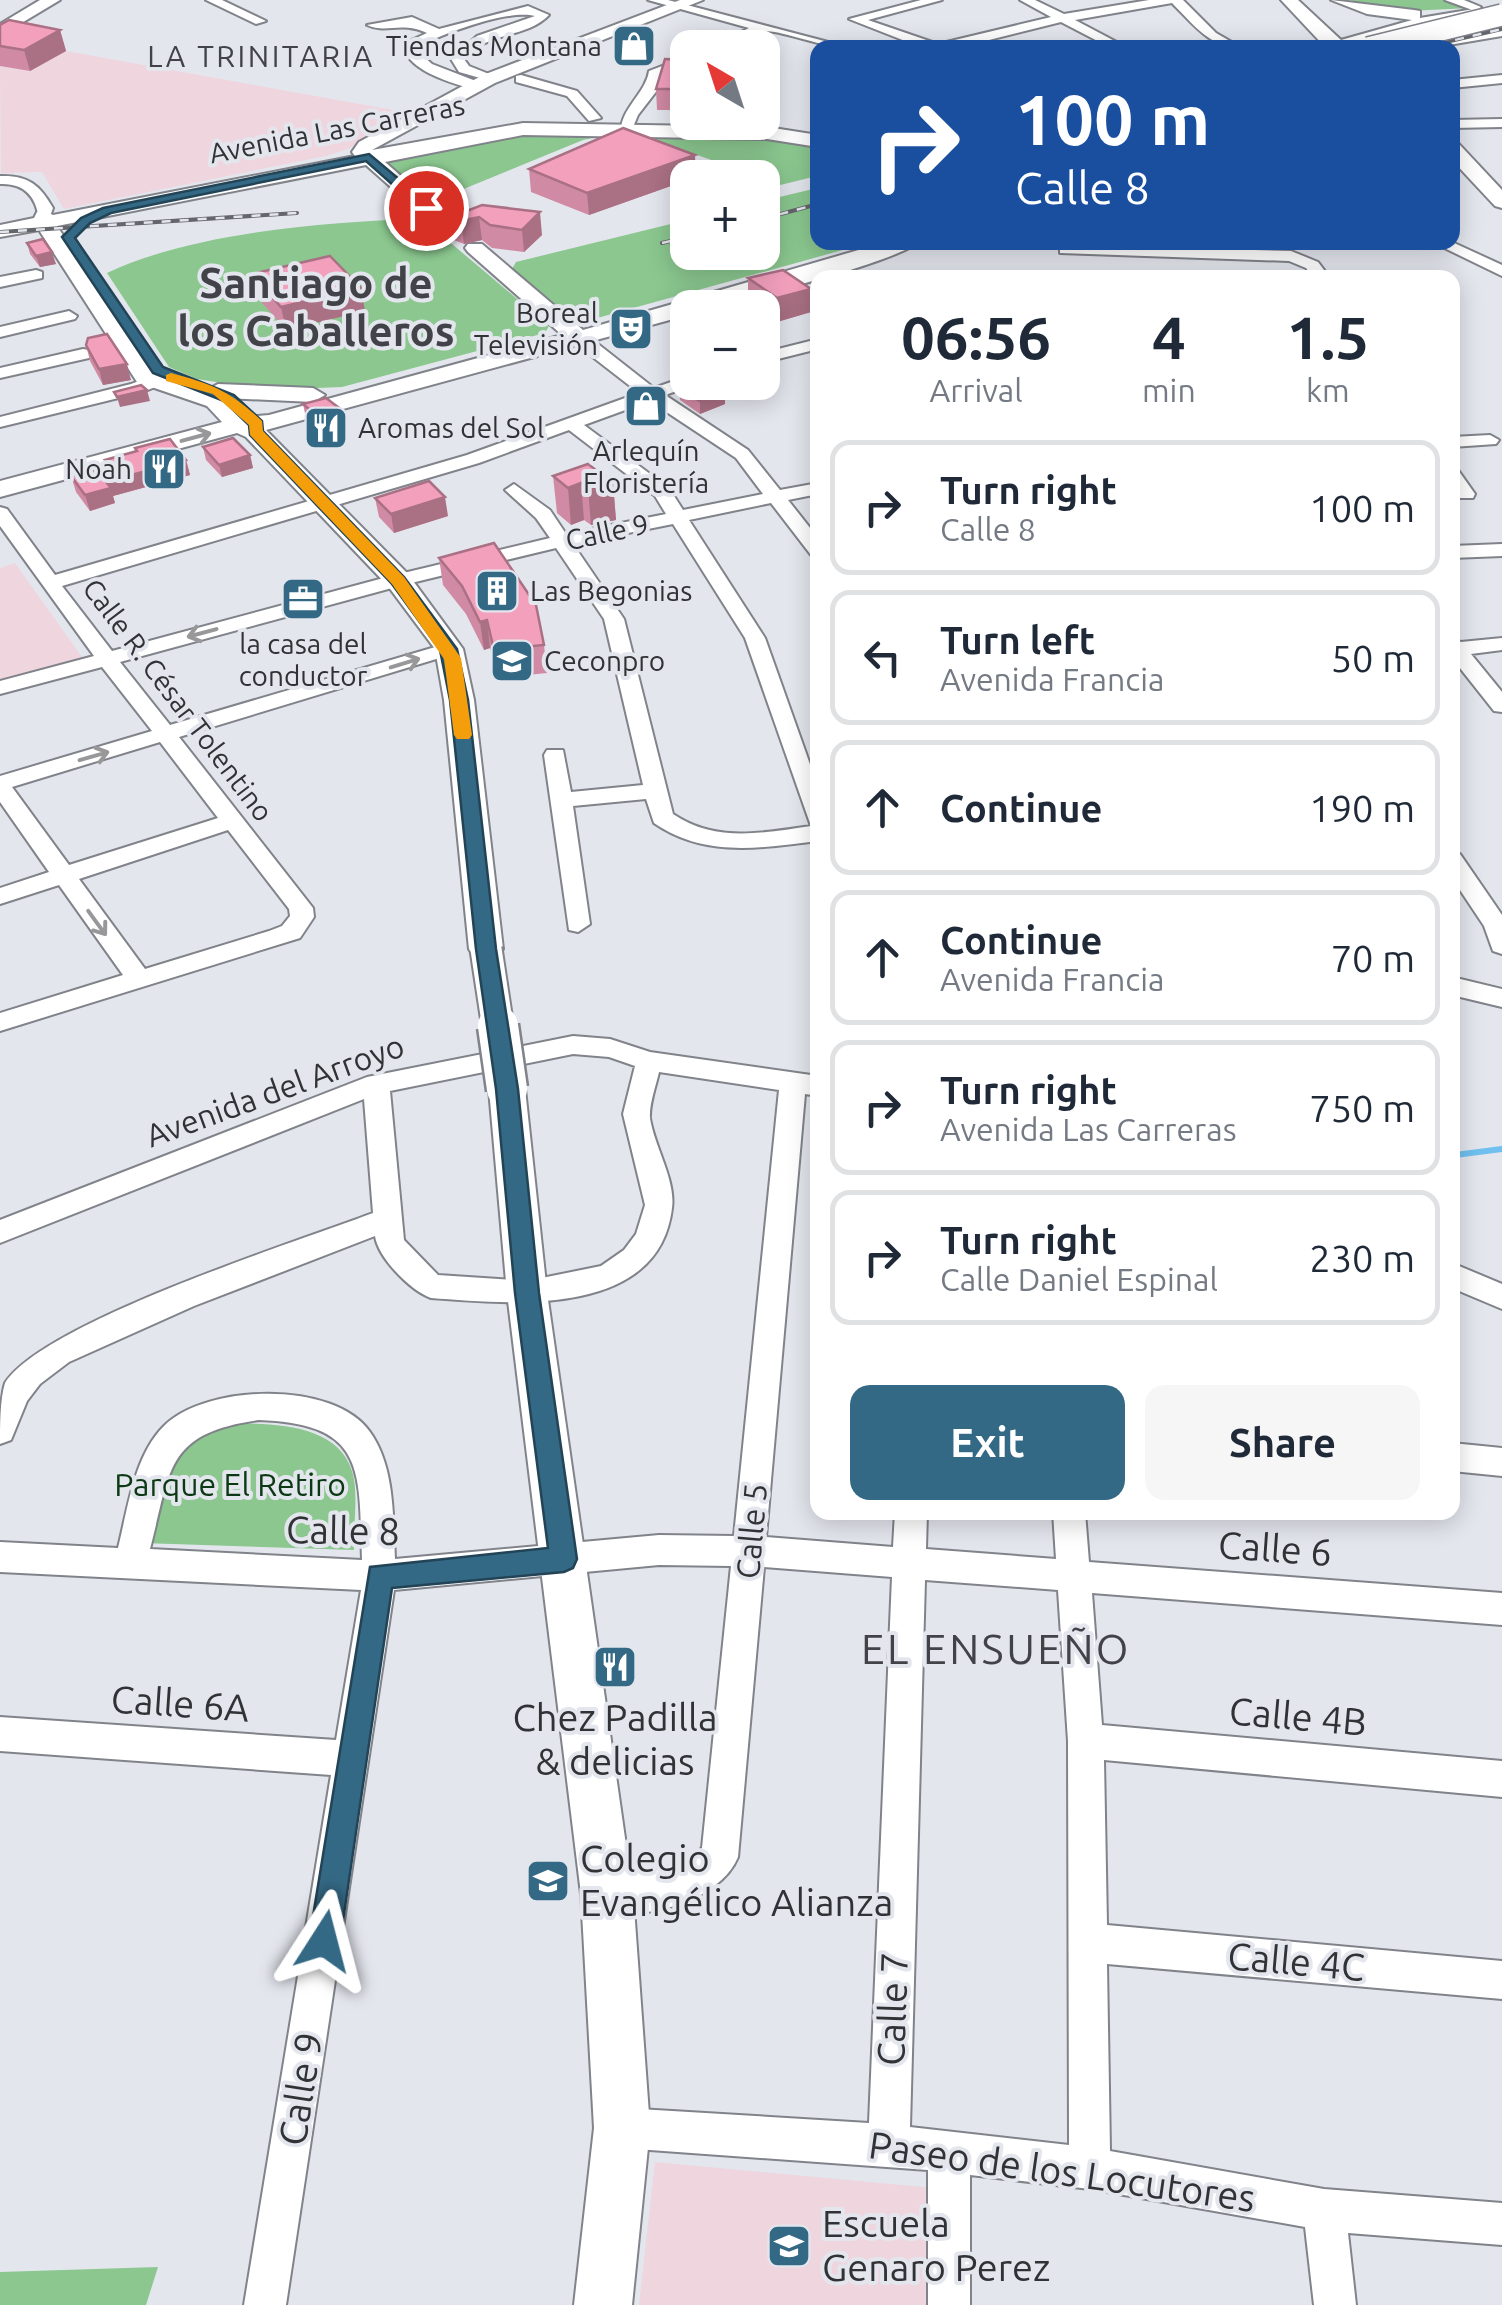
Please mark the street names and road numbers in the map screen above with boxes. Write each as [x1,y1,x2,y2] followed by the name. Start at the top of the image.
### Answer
[207,89,467,168] street label: Avenida Las Carreras
[563,508,651,555] street label: Calle 9
[77,573,280,827] street label: Calle R. César Tolentino
[141,1027,409,1153] street label: Avenida del Arroyo
[729,1482,773,1580] street label: Calle 5
[286,1508,400,1552] street label: Calle 8
[1217,1523,1333,1573] street label: Calle 6
[109,1677,251,1729] street label: Calle 6A
[1228,1689,1369,1743] street label: Calle 4B
[1226,1934,1366,1988] street label: Calle 4C
[869,1951,915,2067] street label: Calle 7
[270,2029,330,2148] street label: Calle 9
[866,2123,1258,2219] street label: Paseo de los Locutores

